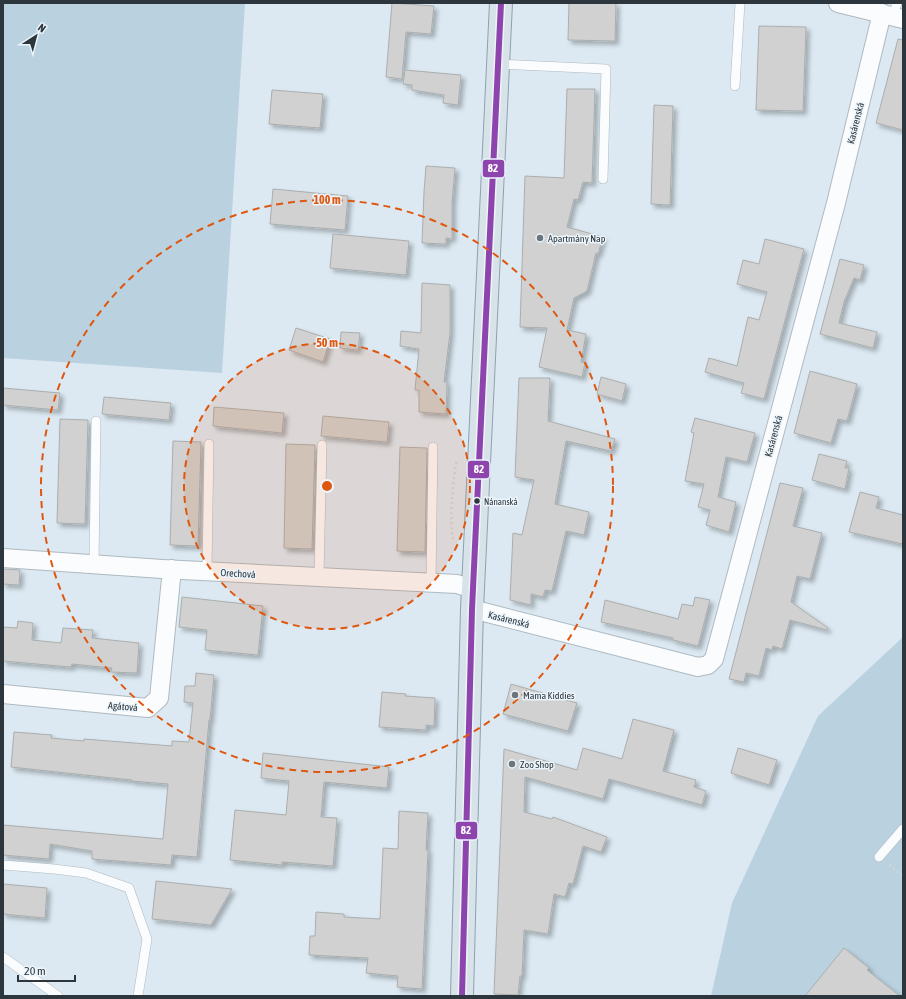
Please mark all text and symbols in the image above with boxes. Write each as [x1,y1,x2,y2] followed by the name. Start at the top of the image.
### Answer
[16,16,56,56] north arrow
[36,21,48,35] text: N
[845,101,866,145] street label: Kasárenská
[482,159,505,178] line badge: 82
[488,162,498,174] text: 82
[313,193,341,207] text: 100 m
[535,233,545,243] marker: Apartmány Nap
[548,233,606,244] place label: Apartmány Nap
[316,336,338,350] text: 50 m
[763,414,784,458] street label: Kasárenská
[467,460,490,479] line badge: 82
[474,463,484,475] text: 82
[320,479,334,493] centre of rings
[472,496,482,506] marker: Nánanská
[484,497,518,507] place label: Nánanská
[220,567,256,580] street label: Orechová
[487,609,531,630] street label: Kasárenská
[510,690,520,700] marker: Mama Kiddies
[523,690,575,701] place label: Mama Kiddies
[108,700,139,713] street label: Agátová
[507,759,517,769] marker: Zoo Shop
[520,759,554,770] place label: Zoo Shop
[455,821,478,840] line badge: 82
[461,824,471,836] text: 82
[18,957,75,983] scale bar
[24,964,46,978] text: 20 m

